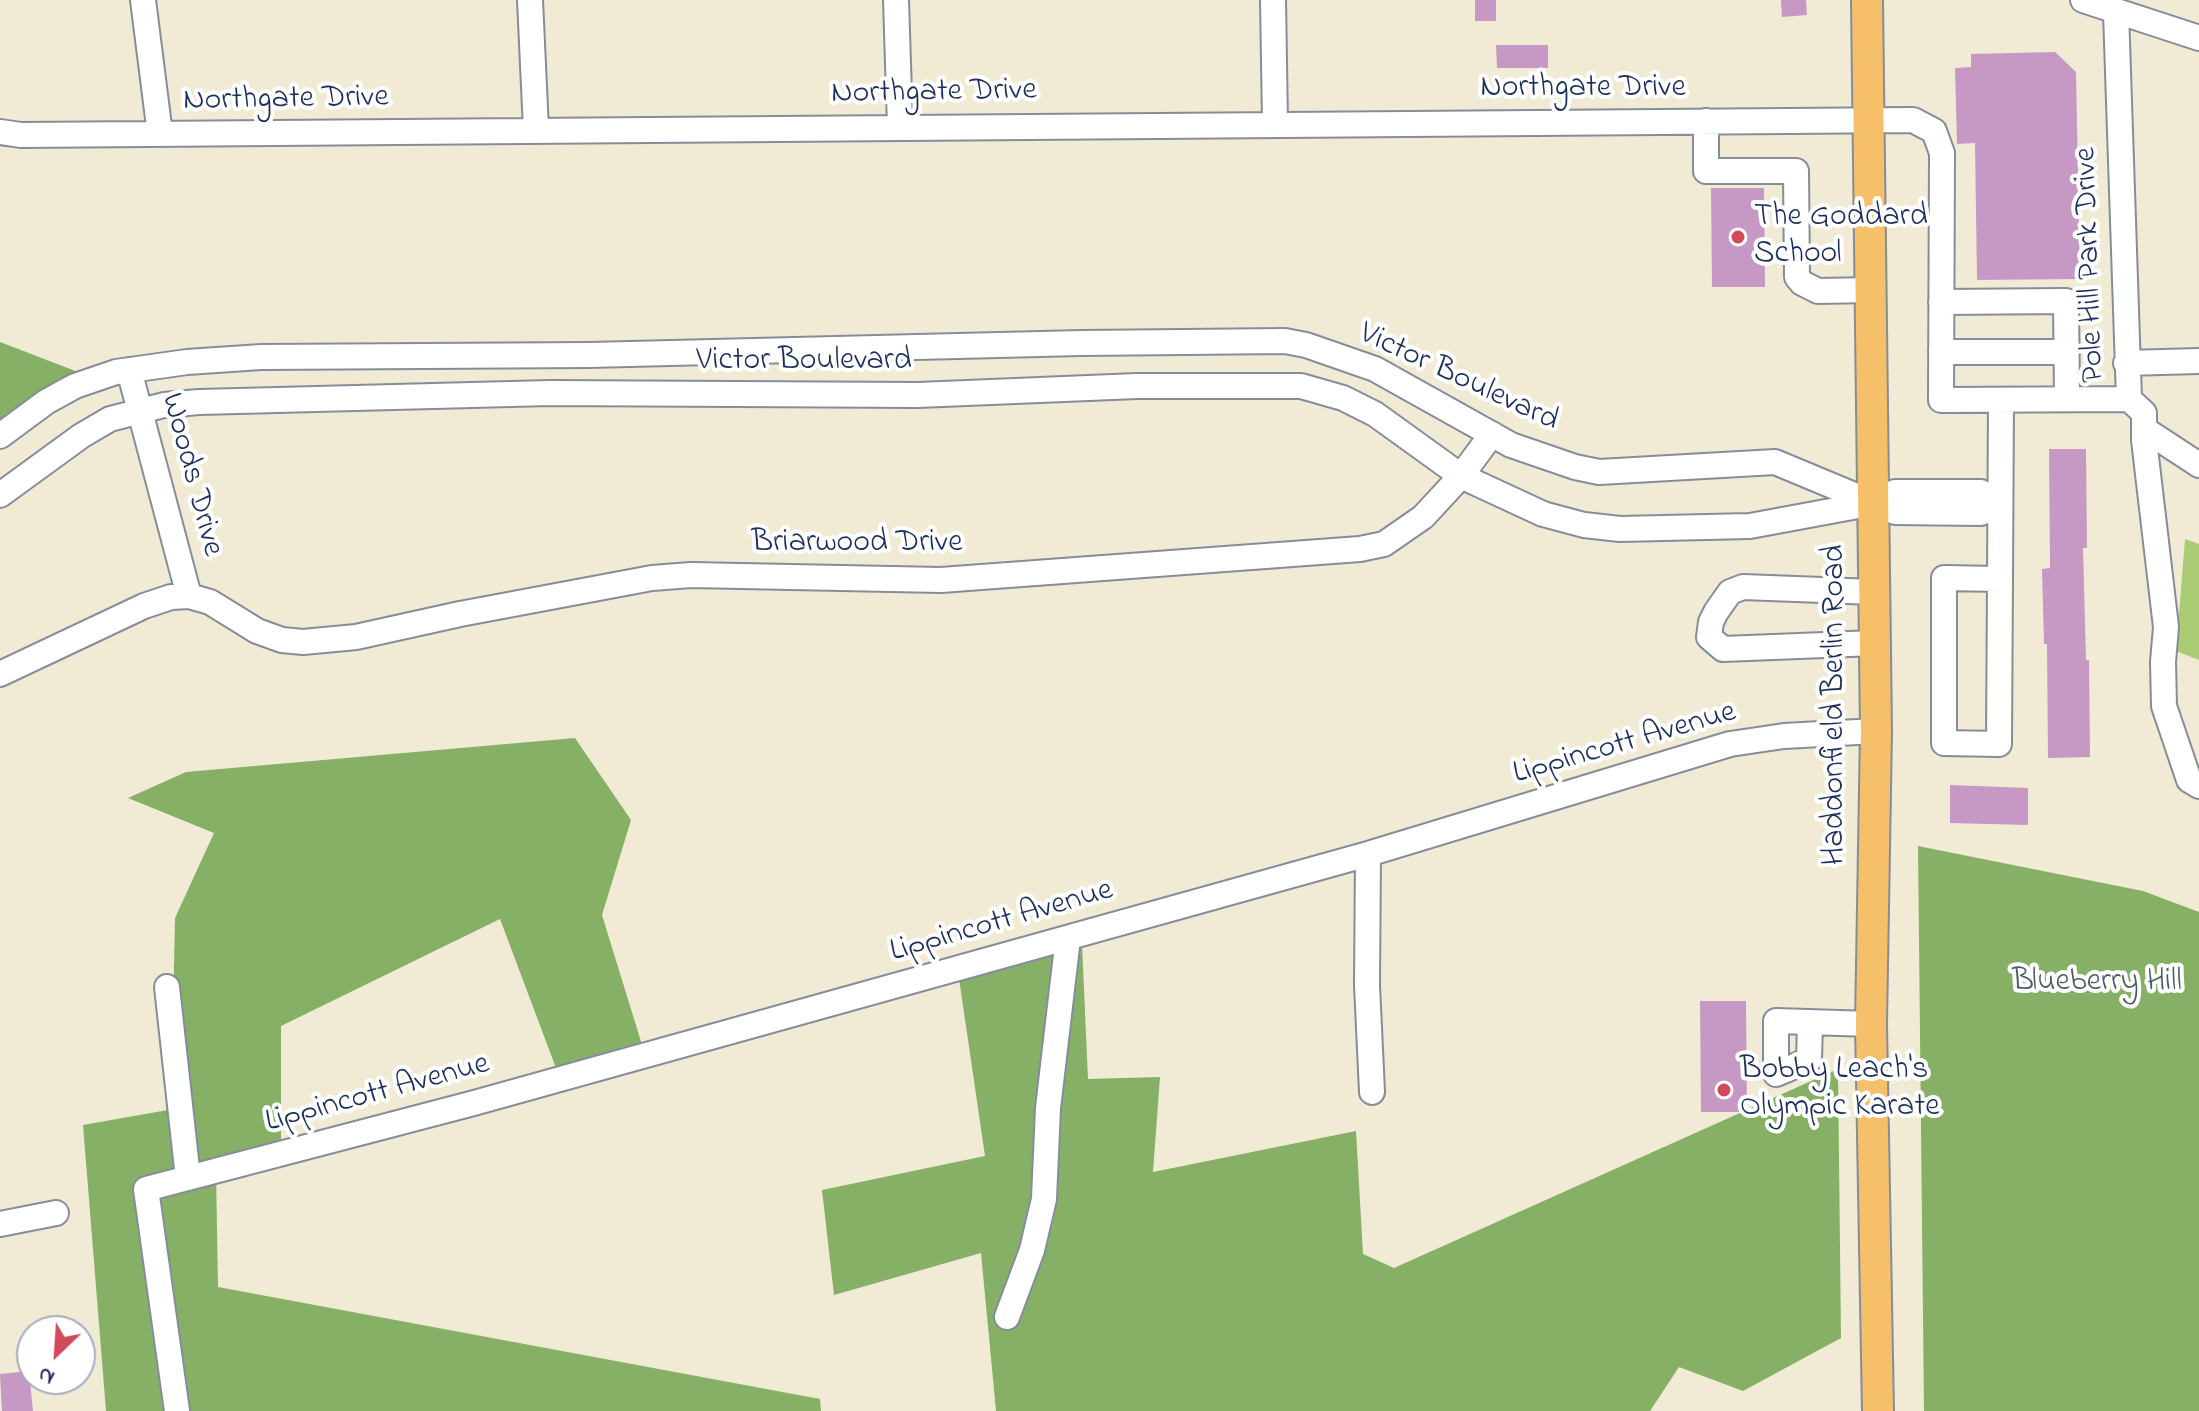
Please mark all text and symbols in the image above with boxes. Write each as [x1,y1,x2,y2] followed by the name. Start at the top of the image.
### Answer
[1480,71,1686,109] street label: Northgate Drive
[831,73,1037,115] street label: Northgate Drive
[183,80,389,122] street label: Northgate Drive
[2069,147,2115,383] street label: Pole Hill Park Drive
[1754,200,1928,275] place label: The Goddard School
[1729,228,1747,246] marker: The Goddard School
[1352,316,1564,442] street label: Victor Boulevard
[696,344,912,382] street label: Victor Boulevard
[150,389,230,561] street label: Woods Drive
[751,526,963,564] street label: Briarwood Drive
[1818,545,1856,865] street label: Haddonfield Berlin Road
[1509,695,1741,795] street label: Lippincott Avenue
[886,873,1118,973] street label: Lippincott Avenue
[2012,965,2182,1003] park label: Blueberry Hill
[262,1047,494,1143] street label: Lippincott Avenue
[1740,1053,1939,1128] place label: Bobby Leach's Olympic Karate
[1715,1081,1733,1099] marker: Bobby Leach's Olympic Karate
[16,1315,96,1395] north arrow
[33,1357,60,1393] text: N

